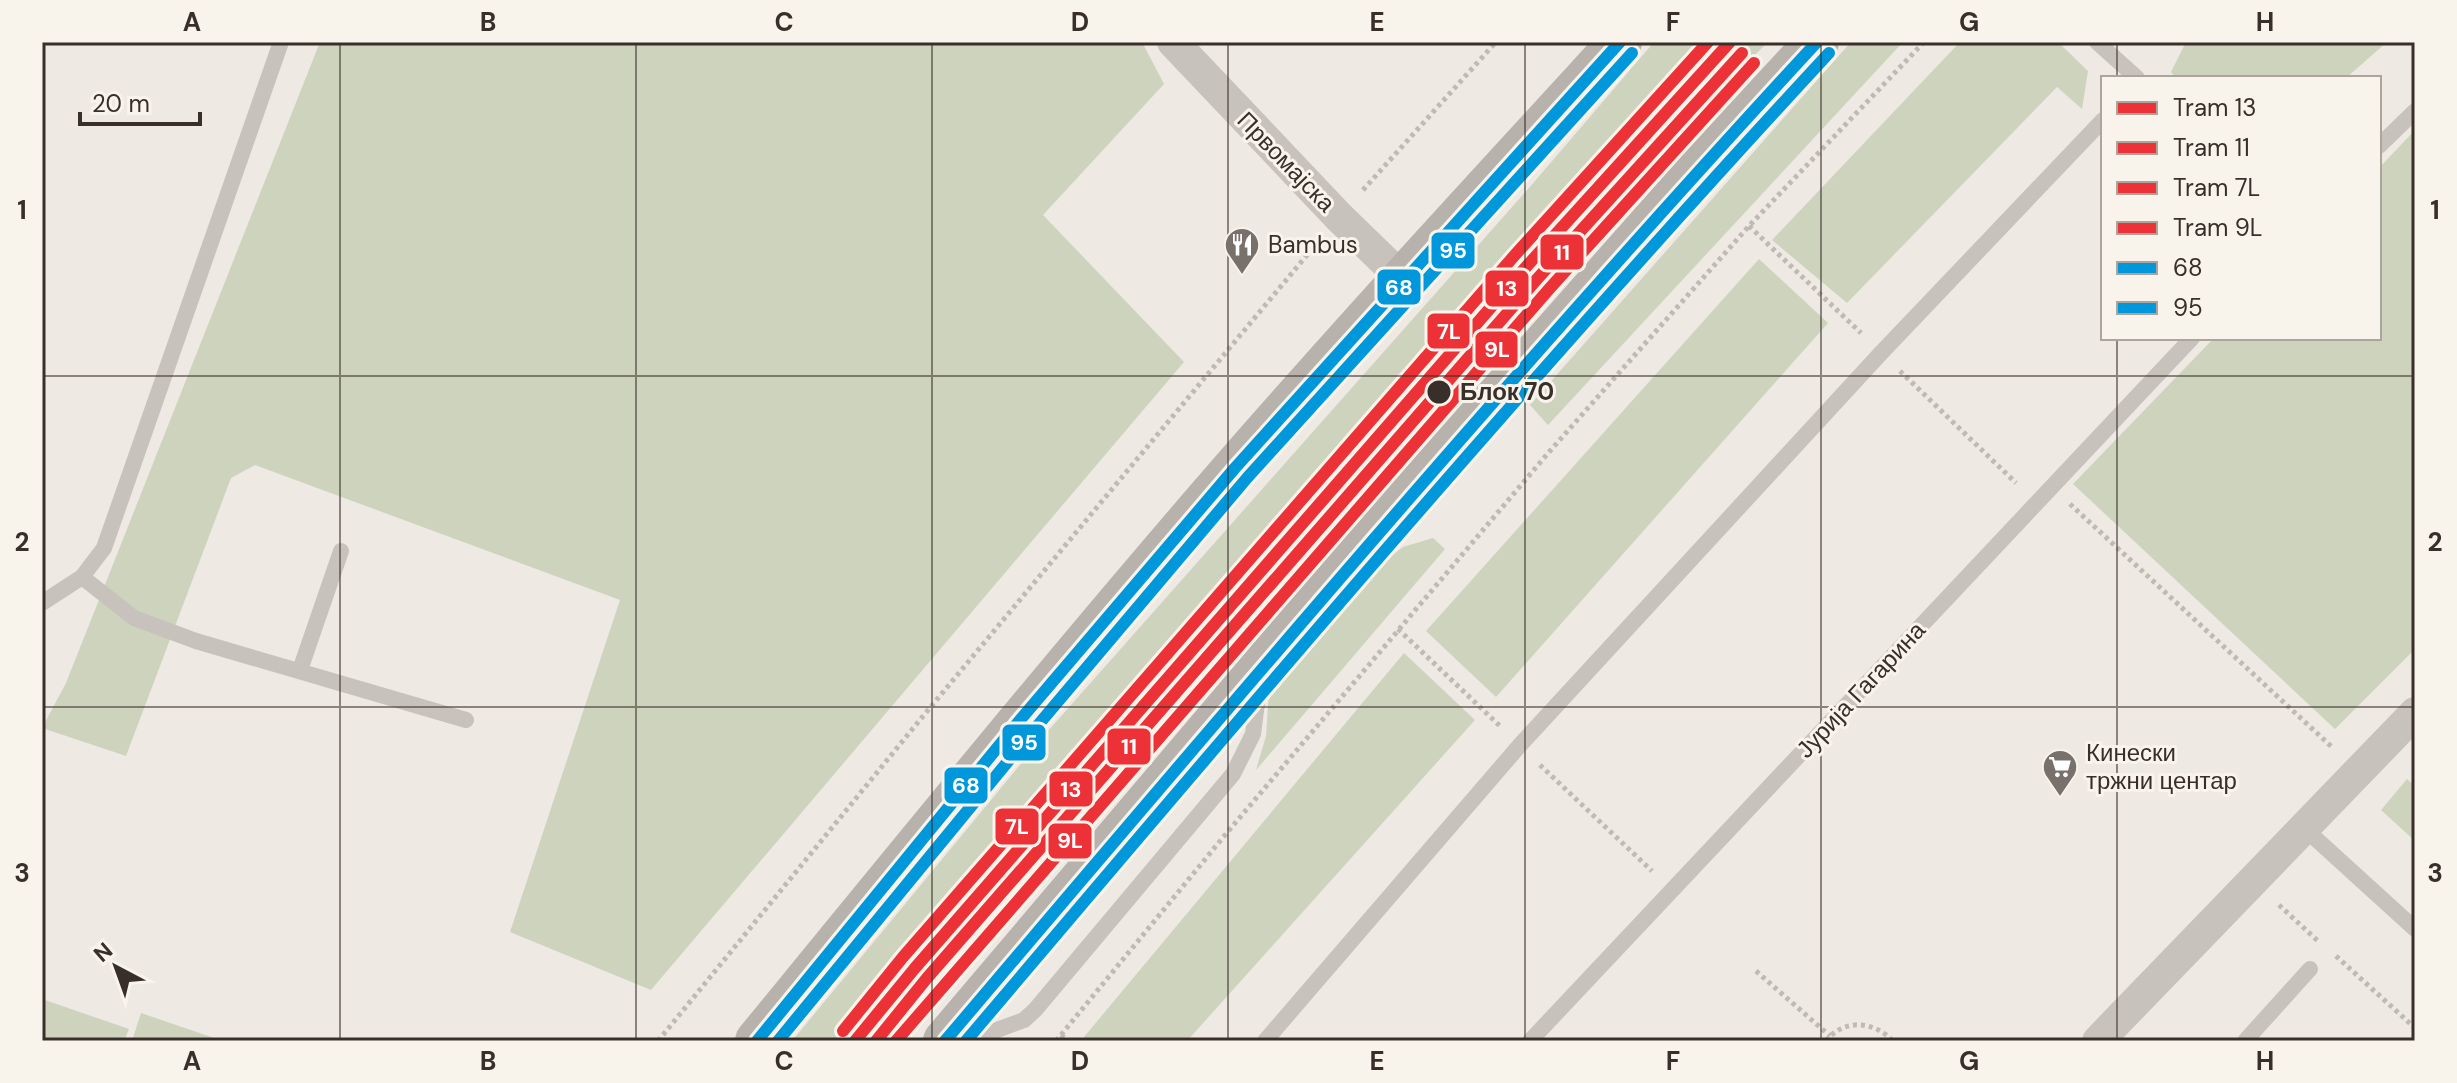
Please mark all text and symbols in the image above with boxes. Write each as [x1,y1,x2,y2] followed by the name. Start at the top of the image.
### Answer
[183,5,201,39] text: A
[480,5,496,39] text: B
[774,5,794,39] text: C
[1071,5,1089,39] text: D
[1369,5,1385,39] text: E
[1666,5,1680,39] text: F
[1959,5,1979,39] text: G
[2256,5,2274,39] text: H
[80,76,200,126] scale bar
[2101,76,2381,340] legend
[92,88,150,119] text: 20 m
[2173,92,2256,123] text: Tram 13
[1231,105,1342,219] street label: Првомајска
[2173,132,2250,163] text: Tram 11
[2173,172,2260,203] text: Tram 7L
[17,193,27,227] text: 1
[2430,193,2440,227] text: 1
[2173,212,2263,243] text: Tram 9L
[1223,226,1261,276] restaurant icon: Bambus
[1268,229,1358,260] place label: Bambus
[1430,231,1476,270] line badge: 95
[1539,233,1585,271] line badge: 11
[1439,236,1467,265] text: 95
[1554,238,1570,267] text: 11
[2173,252,2203,283] text: 68
[1376,268,1422,306] line badge: 68
[1484,269,1530,308] line badge: 13
[1385,273,1413,302] text: 68
[1496,274,1518,303] text: 13
[2173,292,2203,323] text: 95
[1426,312,1471,350] line badge: 7L
[1437,317,1461,346] text: 7L
[1474,330,1519,369] line badge: 9L
[1484,335,1510,364] text: 9L
[1460,376,1554,407] place label: Блок 70
[1425,378,1453,406] marker: Блок 70
[14,525,30,559] text: 2
[2427,525,2443,559] text: 2
[1789,614,1932,764] street label: Јурија Гагарина
[1001,723,1047,762] line badge: 95
[1106,727,1152,766] line badge: 11
[1010,728,1038,757] text: 95
[1121,732,1137,761] text: 11
[2086,737,2237,796] place label: Кинески тржни центар
[2041,748,2079,798] supermarket icon: Кинески тржни центар
[943,766,989,805] line badge: 68
[1048,770,1094,808] line badge: 13
[952,771,980,800] text: 68
[1060,775,1082,804] text: 13
[994,807,1040,846] line badge: 7L
[1005,812,1029,841] text: 7L
[1047,822,1093,860] line badge: 9L
[1057,826,1083,855] text: 9L
[14,856,30,890] text: 3
[2427,856,2443,890] text: 3
[76,927,156,1007] north arrow
[88,936,119,968] text: N
[183,1044,201,1078] text: A
[480,1044,496,1078] text: B
[774,1044,794,1078] text: C
[1071,1044,1089,1078] text: D
[1369,1044,1385,1078] text: E
[1666,1044,1680,1078] text: F
[1959,1044,1979,1078] text: G
[2256,1044,2274,1078] text: H

